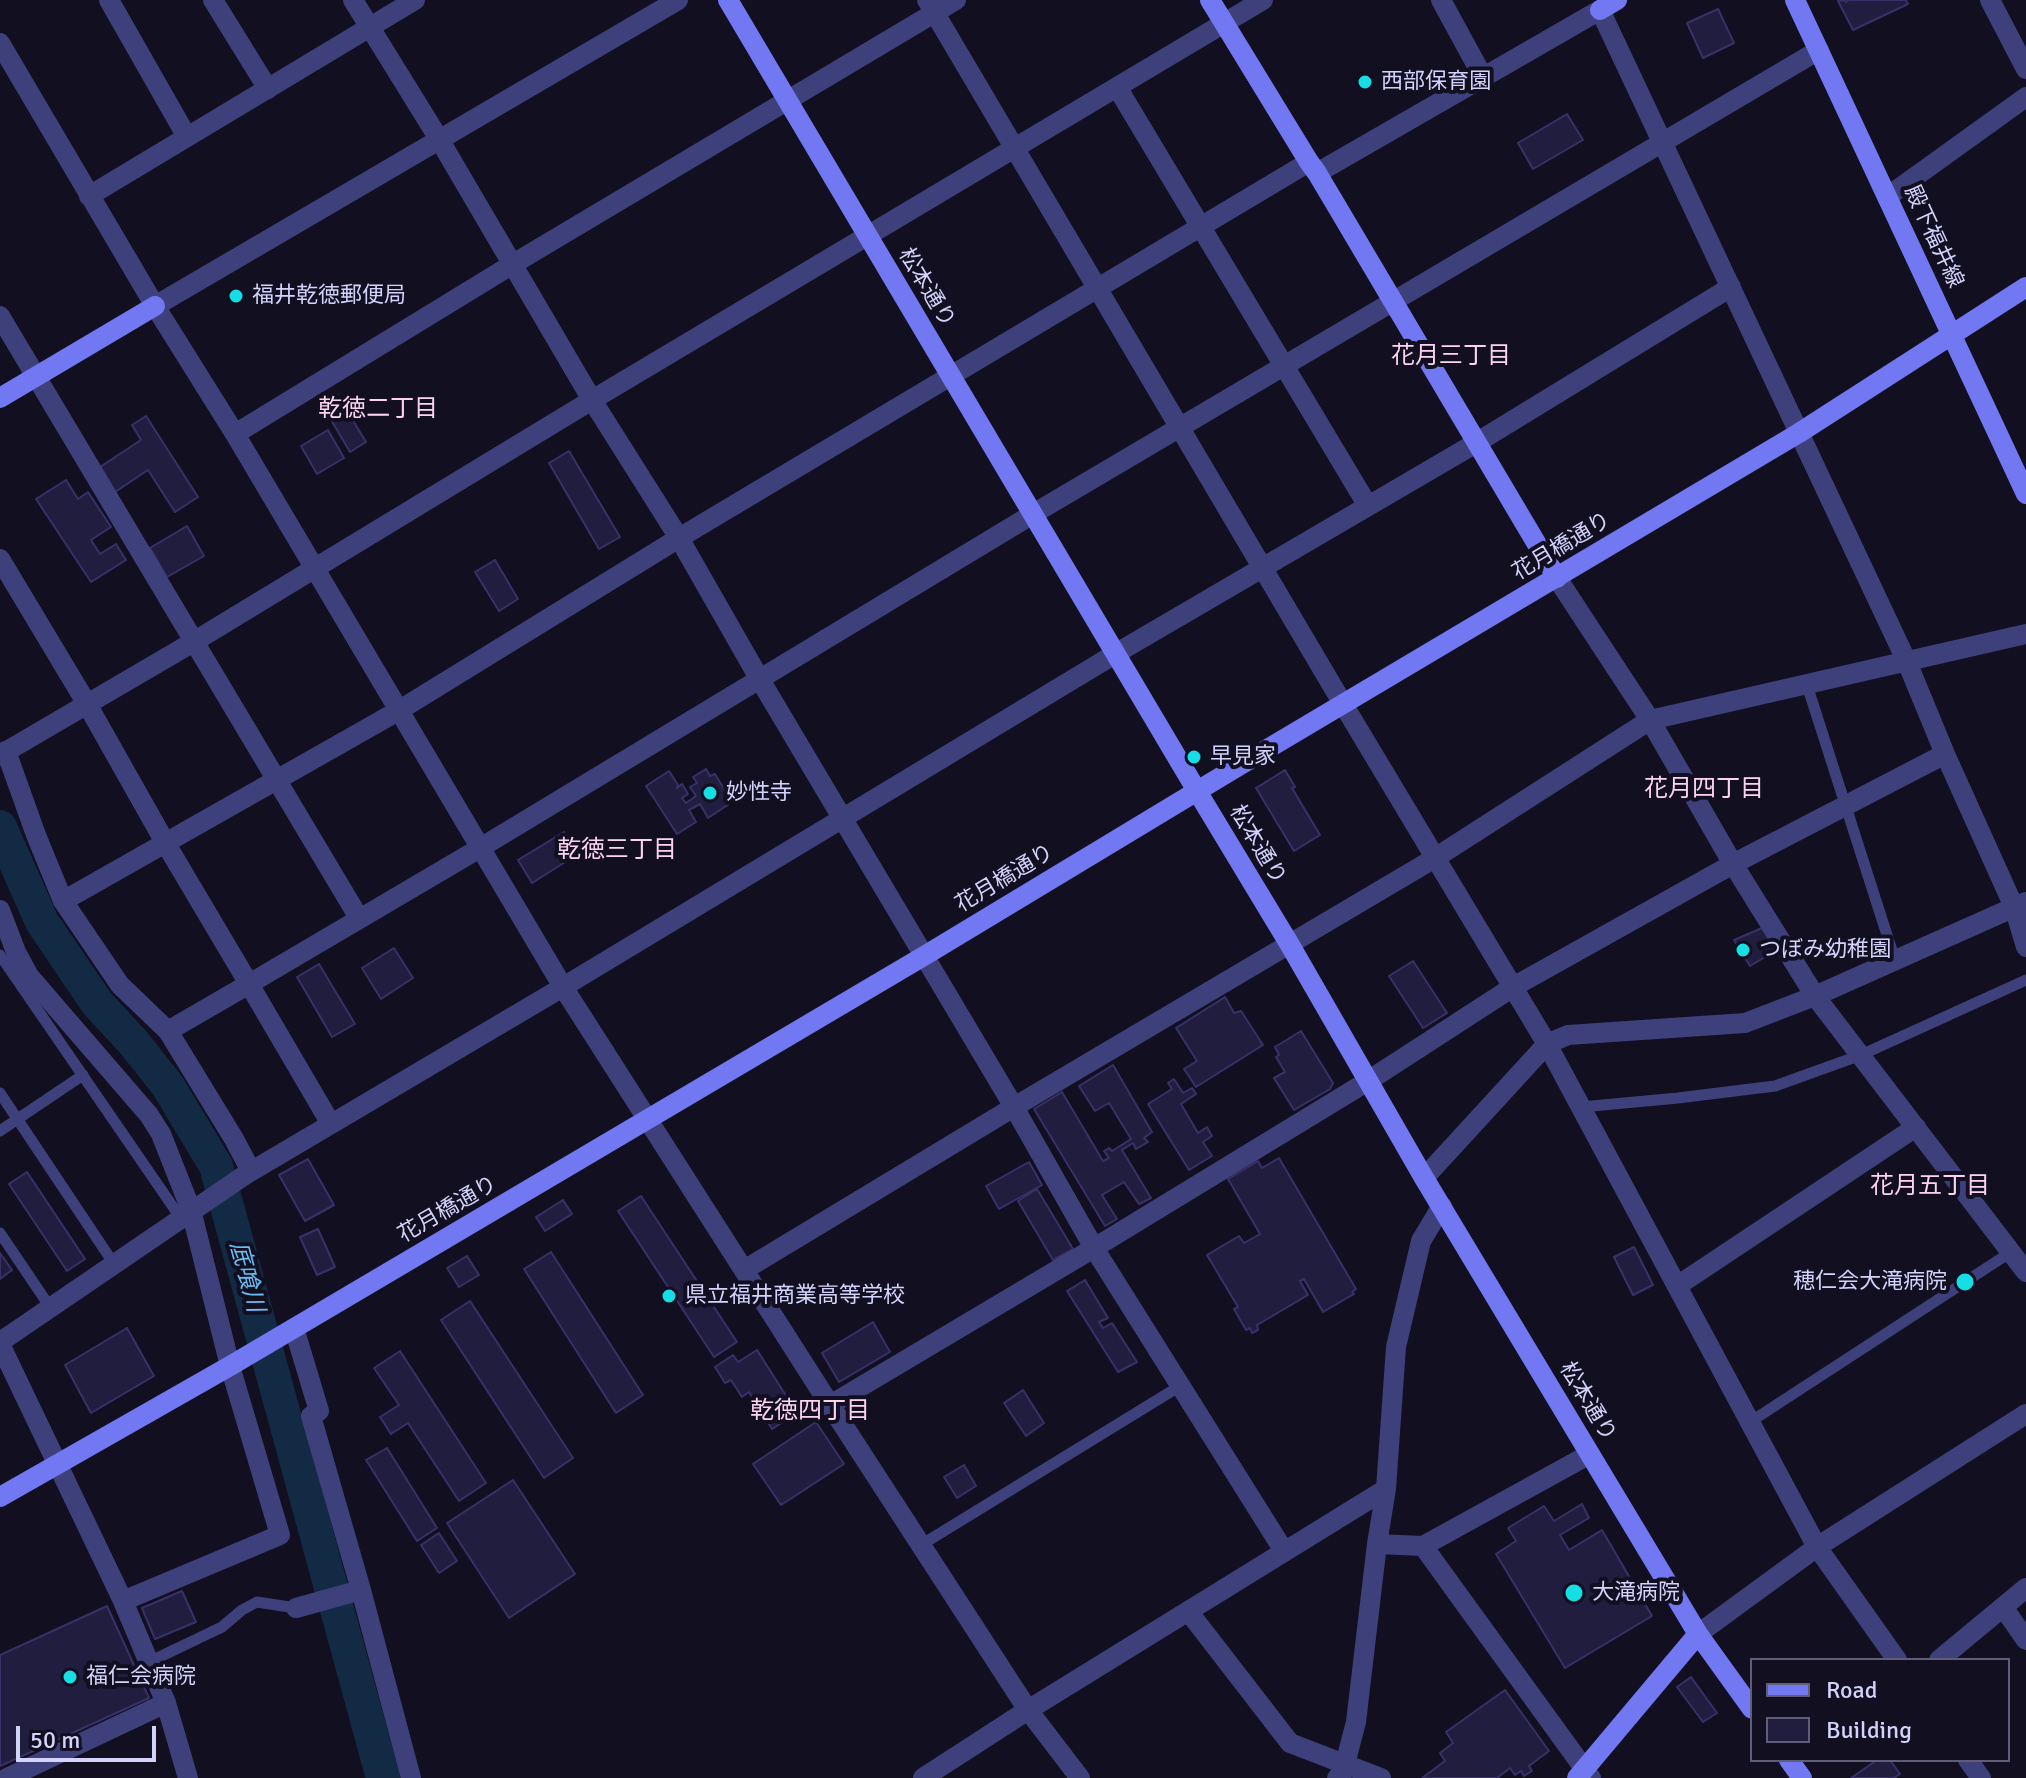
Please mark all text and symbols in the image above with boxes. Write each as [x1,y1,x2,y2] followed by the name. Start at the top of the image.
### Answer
[1381,69,1491,95] place label: 西部保育園
[1356,73,1374,91] marker: 西部保育園
[1898,182,1968,292] street label: 殿下福井線
[892,243,960,333] street label: 松本通り
[252,283,406,309] place label: 福井乾徳郵便局
[227,287,245,305] marker: 福井乾徳郵便局
[1391,343,1511,371] district label: 花月三丁目
[318,396,438,424] district label: 乾徳二丁目
[1508,507,1616,587] street label: 花月橋通り
[1210,744,1276,770] place label: 早見家
[1185,748,1203,766] marker: 早見家
[1644,776,1764,804] district label: 花月四丁目
[726,780,792,806] place label: 妙性寺
[701,784,719,802] marker: 妙性寺
[1223,800,1291,890] street label: 松本通り
[557,837,677,865] district label: 乾徳三丁目
[951,839,1059,919] street label: 花月橋通り
[1759,937,1891,963] place label: つぼみ幼稚園
[1734,941,1752,959] marker: つぼみ幼稚園
[394,1171,502,1249] street label: 花月橋通り
[1870,1173,1990,1201] district label: 花月五丁目
[223,1238,269,1316] water label: 底喰川
[1793,1269,1947,1295] place label: 穂仁会大滝病院
[1954,1271,1976,1293] marker: 穂仁会大滝病院
[685,1283,905,1309] place label: 県立福井商業高等学校
[660,1287,678,1305] marker: 県立福井商業高等学校
[1553,1357,1621,1447] street label: 松本通り
[750,1398,870,1426] district label: 乾徳四丁目
[1592,1580,1680,1606] place label: 大滝病院
[1563,1582,1585,1604] marker: 大滝病院
[1750,1658,2010,1762] legend
[86,1664,196,1690] place label: 福仁会病院
[61,1668,79,1686] marker: 福仁会病院
[1826,1675,1877,1705] text: Road
[20,1710,160,1760] scale bar
[1826,1715,1912,1745] text: Building
[30,1725,80,1755] text: 50 m

